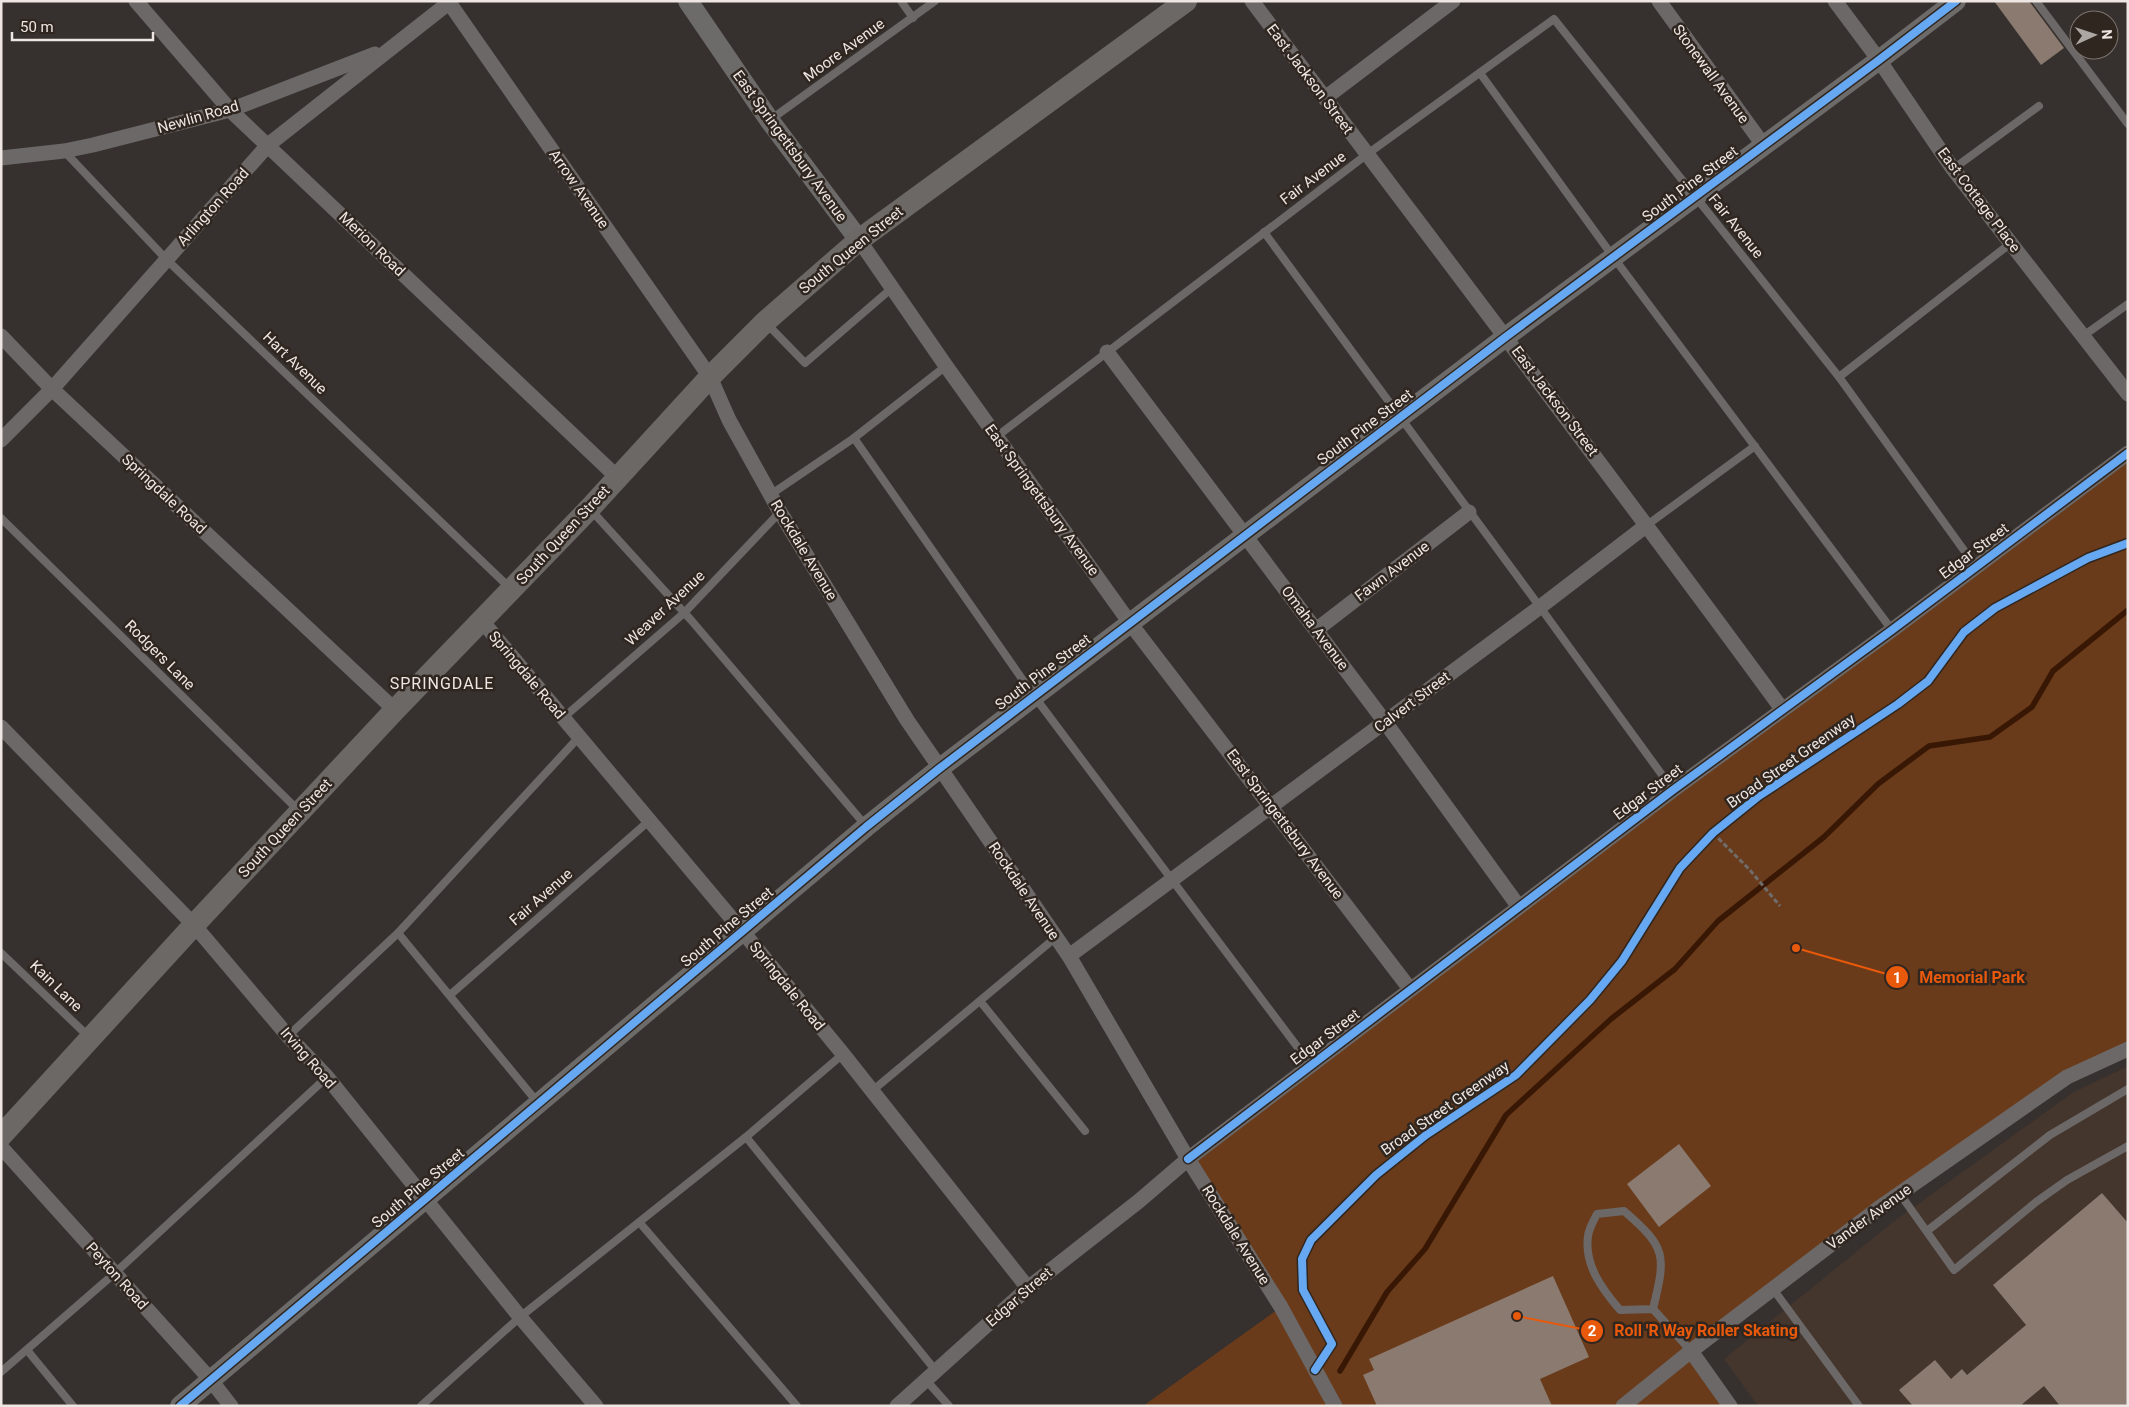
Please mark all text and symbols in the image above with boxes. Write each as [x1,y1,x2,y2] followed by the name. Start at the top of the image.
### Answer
[12,10,154,42] scale bar
[2069,10,2119,60] north arrow
[800,15,888,85] street label: Moore Avenue
[20,18,54,36] text: 50 m
[1263,21,1357,138] street label: East Jackson Street
[1669,21,1753,127] street label: Stonewall Avenue
[2099,29,2115,40] text: N
[729,67,851,225] street label: East Springettsbury Avenue
[155,97,241,137] street label: Newlin Road
[1639,142,1742,226] street label: South Pine Street
[1934,144,2024,256] street label: East Cottage Place
[545,146,613,232] street label: Arrow Avenue
[1277,147,1349,209] street label: Fair Avenue
[173,164,253,250] street label: Arlington Road
[1705,190,1767,262] street label: Fair Avenue
[795,202,907,297] street label: South Queen Street
[335,208,409,280] street label: Merion Road
[259,328,331,398] street label: Hart Avenue
[1508,343,1602,460] street label: East Jackson Street
[1314,385,1417,469] street label: South Pine Street
[981,421,1103,579] street label: East Springettsbury Avenue
[118,450,210,538] street label: Springdale Road
[513,482,614,588] street label: South Queen Street
[767,496,841,604] street label: Rockdale Avenue
[1936,519,2012,583] street label: Edgar Street
[1351,537,1433,605] street label: Fawn Avenue
[622,567,708,649] street label: Weaver Avenue
[1277,582,1353,674] street label: Omaha Avenue
[121,616,199,694] street label: Rodgers Lane
[485,627,569,723] street label: Springdale Road
[992,630,1095,714] street label: South Pine Street
[1371,668,1454,736] street label: Calvert Street
[390,674,494,693] district label: SPRINGDALE
[1723,710,1859,812] street label: Broad Street Greenway
[1223,745,1347,903] street label: East Springettsbury Avenue
[1610,760,1686,824] street label: Edgar Street
[235,775,336,881] street label: South Queen Street
[985,839,1063,943] street label: Rockdale Avenue
[506,865,576,929] street label: Fair Avenue
[677,883,777,971] street label: South Pine Street
[746,938,828,1034] street label: Springdale Road
[26,957,86,1015] street label: Kain Lane
[1884,962,2035,993] callout: Memorial Park
[1919,968,2025,987] text: Memorial Park
[1893,969,1901,987] text: 1
[1287,1005,1363,1069] street label: Edgar Street
[277,1024,339,1092] street label: Irving Road
[1377,1057,1513,1159] street label: Broad Street Greenway
[368,1144,468,1232] street label: South Pine Street
[1823,1180,1915,1254] street label: Vander Avenue
[1198,1182,1274,1288] street label: Rockdale Avenue
[82,1239,152,1313] street label: Peyton Road
[982,1263,1056,1331] street label: Edgar Street
[1579,1315,1808,1346] callout: Roll 'R Way Roller Skating
[1614,1321,1798,1340] text: Roll 'R Way Roller Skating
[1588,1322,1597,1340] text: 2

